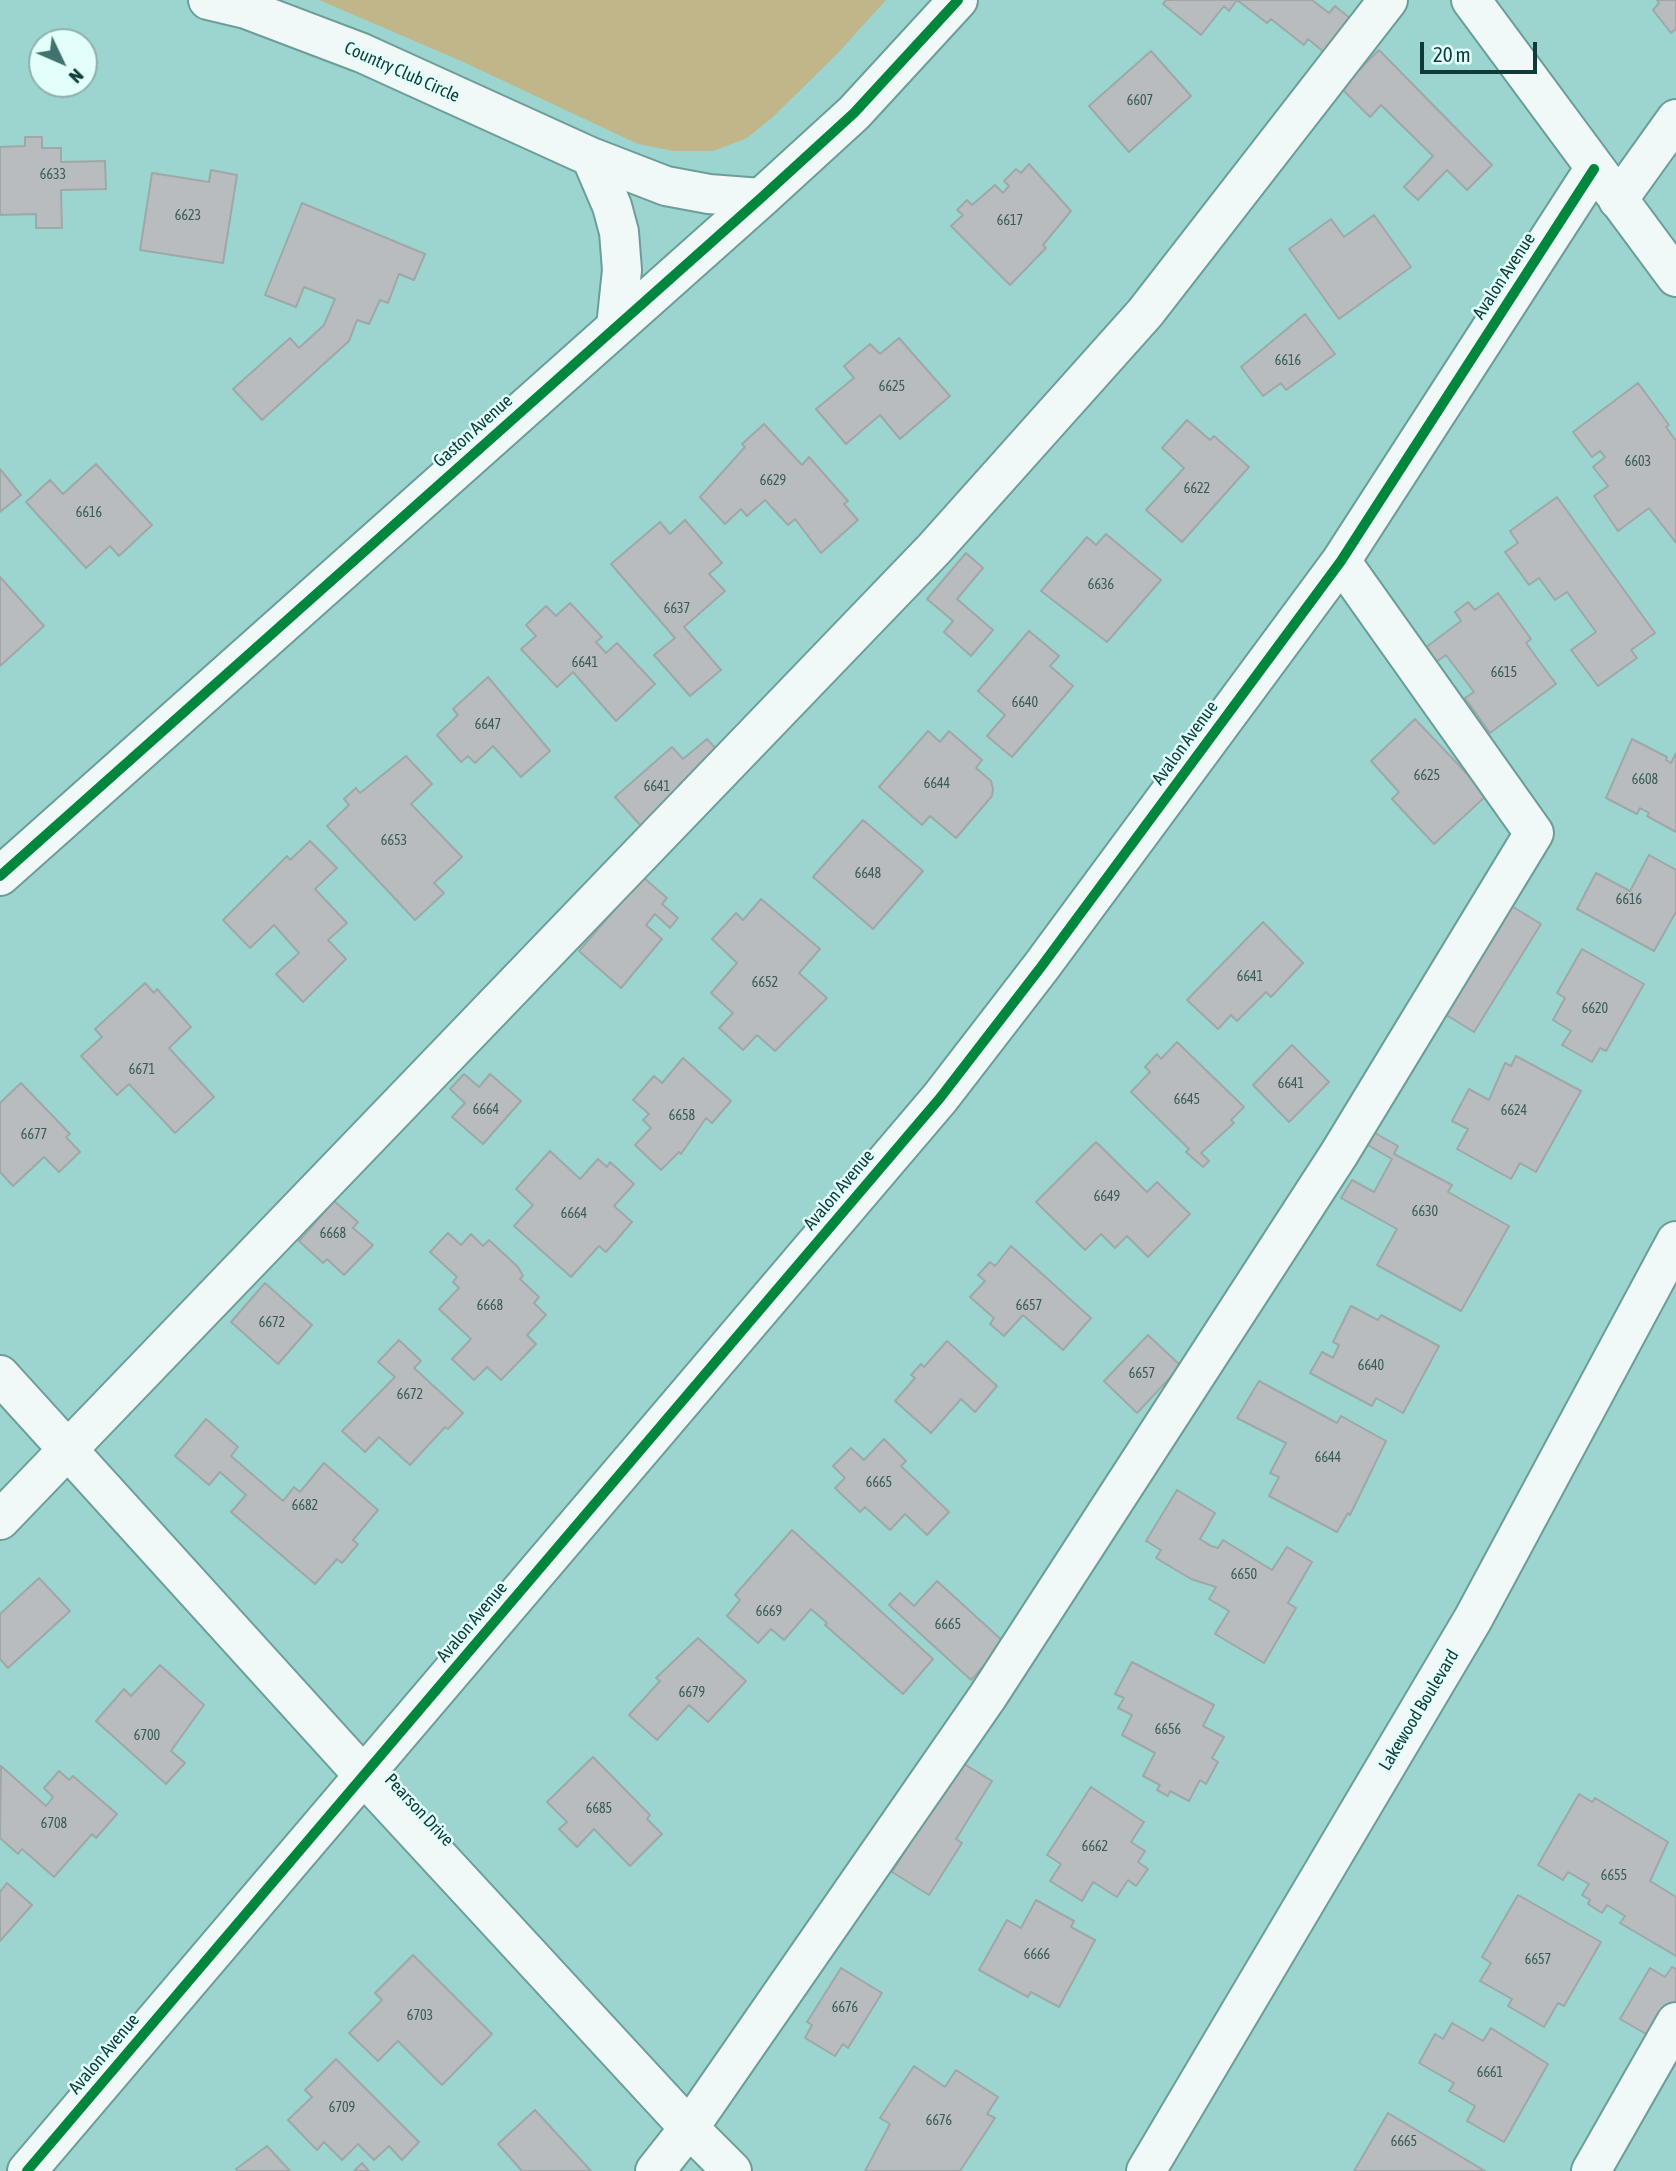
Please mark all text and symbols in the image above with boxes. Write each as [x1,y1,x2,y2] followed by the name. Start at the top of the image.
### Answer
[28,28,98,98] north arrow
[1424,28,1541,72] scale bar
[341,37,463,107] street label: Country Club Circle
[1433,42,1471,66] text: 20 m
[65,65,88,88] text: N
[1127,93,1153,109] house number: 6607
[40,167,66,183] house number: 6633
[175,208,201,224] house number: 6623
[997,213,1023,229] house number: 6617
[1468,229,1540,323] street label: Avalon Avenue
[1275,353,1301,369] house number: 6616
[879,379,905,395] house number: 6625
[429,390,517,472] street label: Gaston Avenue
[1625,454,1651,470] house number: 6603
[760,473,786,489] house number: 6629
[1184,481,1210,497] house number: 6622
[76,505,102,521] house number: 6616
[1088,577,1114,593] house number: 6636
[664,601,690,617] house number: 6637
[572,655,598,671] house number: 6641
[1491,665,1517,681] house number: 6615
[1012,695,1038,711] house number: 6640
[1147,697,1223,789] street label: Avalon Avenue
[475,717,501,733] house number: 6647
[1414,768,1440,784] house number: 6625
[1632,772,1658,788] house number: 6608
[924,776,950,792] house number: 6644
[644,779,670,795] house number: 6641
[381,833,407,849] house number: 6653
[855,866,881,882] house number: 6648
[1616,892,1642,908] house number: 6616
[1237,969,1263,985] house number: 6641
[752,975,778,991] house number: 6652
[1582,1001,1608,1017] house number: 6620
[129,1062,155,1078] house number: 6671
[1278,1076,1304,1092] house number: 6641
[1174,1092,1200,1108] house number: 6645
[473,1102,499,1118] house number: 6664
[1501,1103,1527,1119] house number: 6624
[669,1108,695,1124] house number: 6658
[21,1127,47,1143] house number: 6677
[799,1145,879,1235] street label: Avalon Avenue
[1094,1189,1120,1205] house number: 6649
[1412,1204,1438,1220] house number: 6630
[561,1206,587,1222] house number: 6664
[320,1226,346,1242] house number: 6668
[477,1298,503,1314] house number: 6668
[1016,1298,1042,1314] house number: 6657
[259,1315,285,1331] house number: 6672
[1358,1358,1384,1374] house number: 6640
[1129,1366,1155,1382] house number: 6657
[397,1387,423,1403] house number: 6672
[1315,1450,1341,1466] house number: 6644
[866,1475,892,1491] house number: 6665
[292,1498,318,1514] house number: 6682
[1231,1567,1257,1583] house number: 6650
[432,1577,512,1667] street label: Avalon Avenue
[756,1604,782,1620] house number: 6669
[935,1617,961,1633] house number: 6665
[1374,1646,1464,1774] street label: Lakewood Boulevard
[679,1685,705,1701] house number: 6679
[1155,1722,1181,1738] house number: 6656
[134,1728,160,1744] house number: 6700
[380,1769,458,1851] street label: Pearson Drive
[586,1801,612,1817] house number: 6685
[41,1816,67,1832] house number: 6708
[1082,1839,1108,1855] house number: 6662
[1601,1868,1627,1884] house number: 6655
[1024,1947,1050,1963] house number: 6666
[1525,1952,1551,1968] house number: 6657
[832,2000,858,2016] house number: 6676
[407,2008,433,2024] house number: 6703
[64,2009,144,2099] street label: Avalon Avenue
[1477,2065,1503,2081] house number: 6661
[329,2100,355,2116] house number: 6709
[926,2113,952,2129] house number: 6676
[1391,2134,1417,2150] house number: 6665

